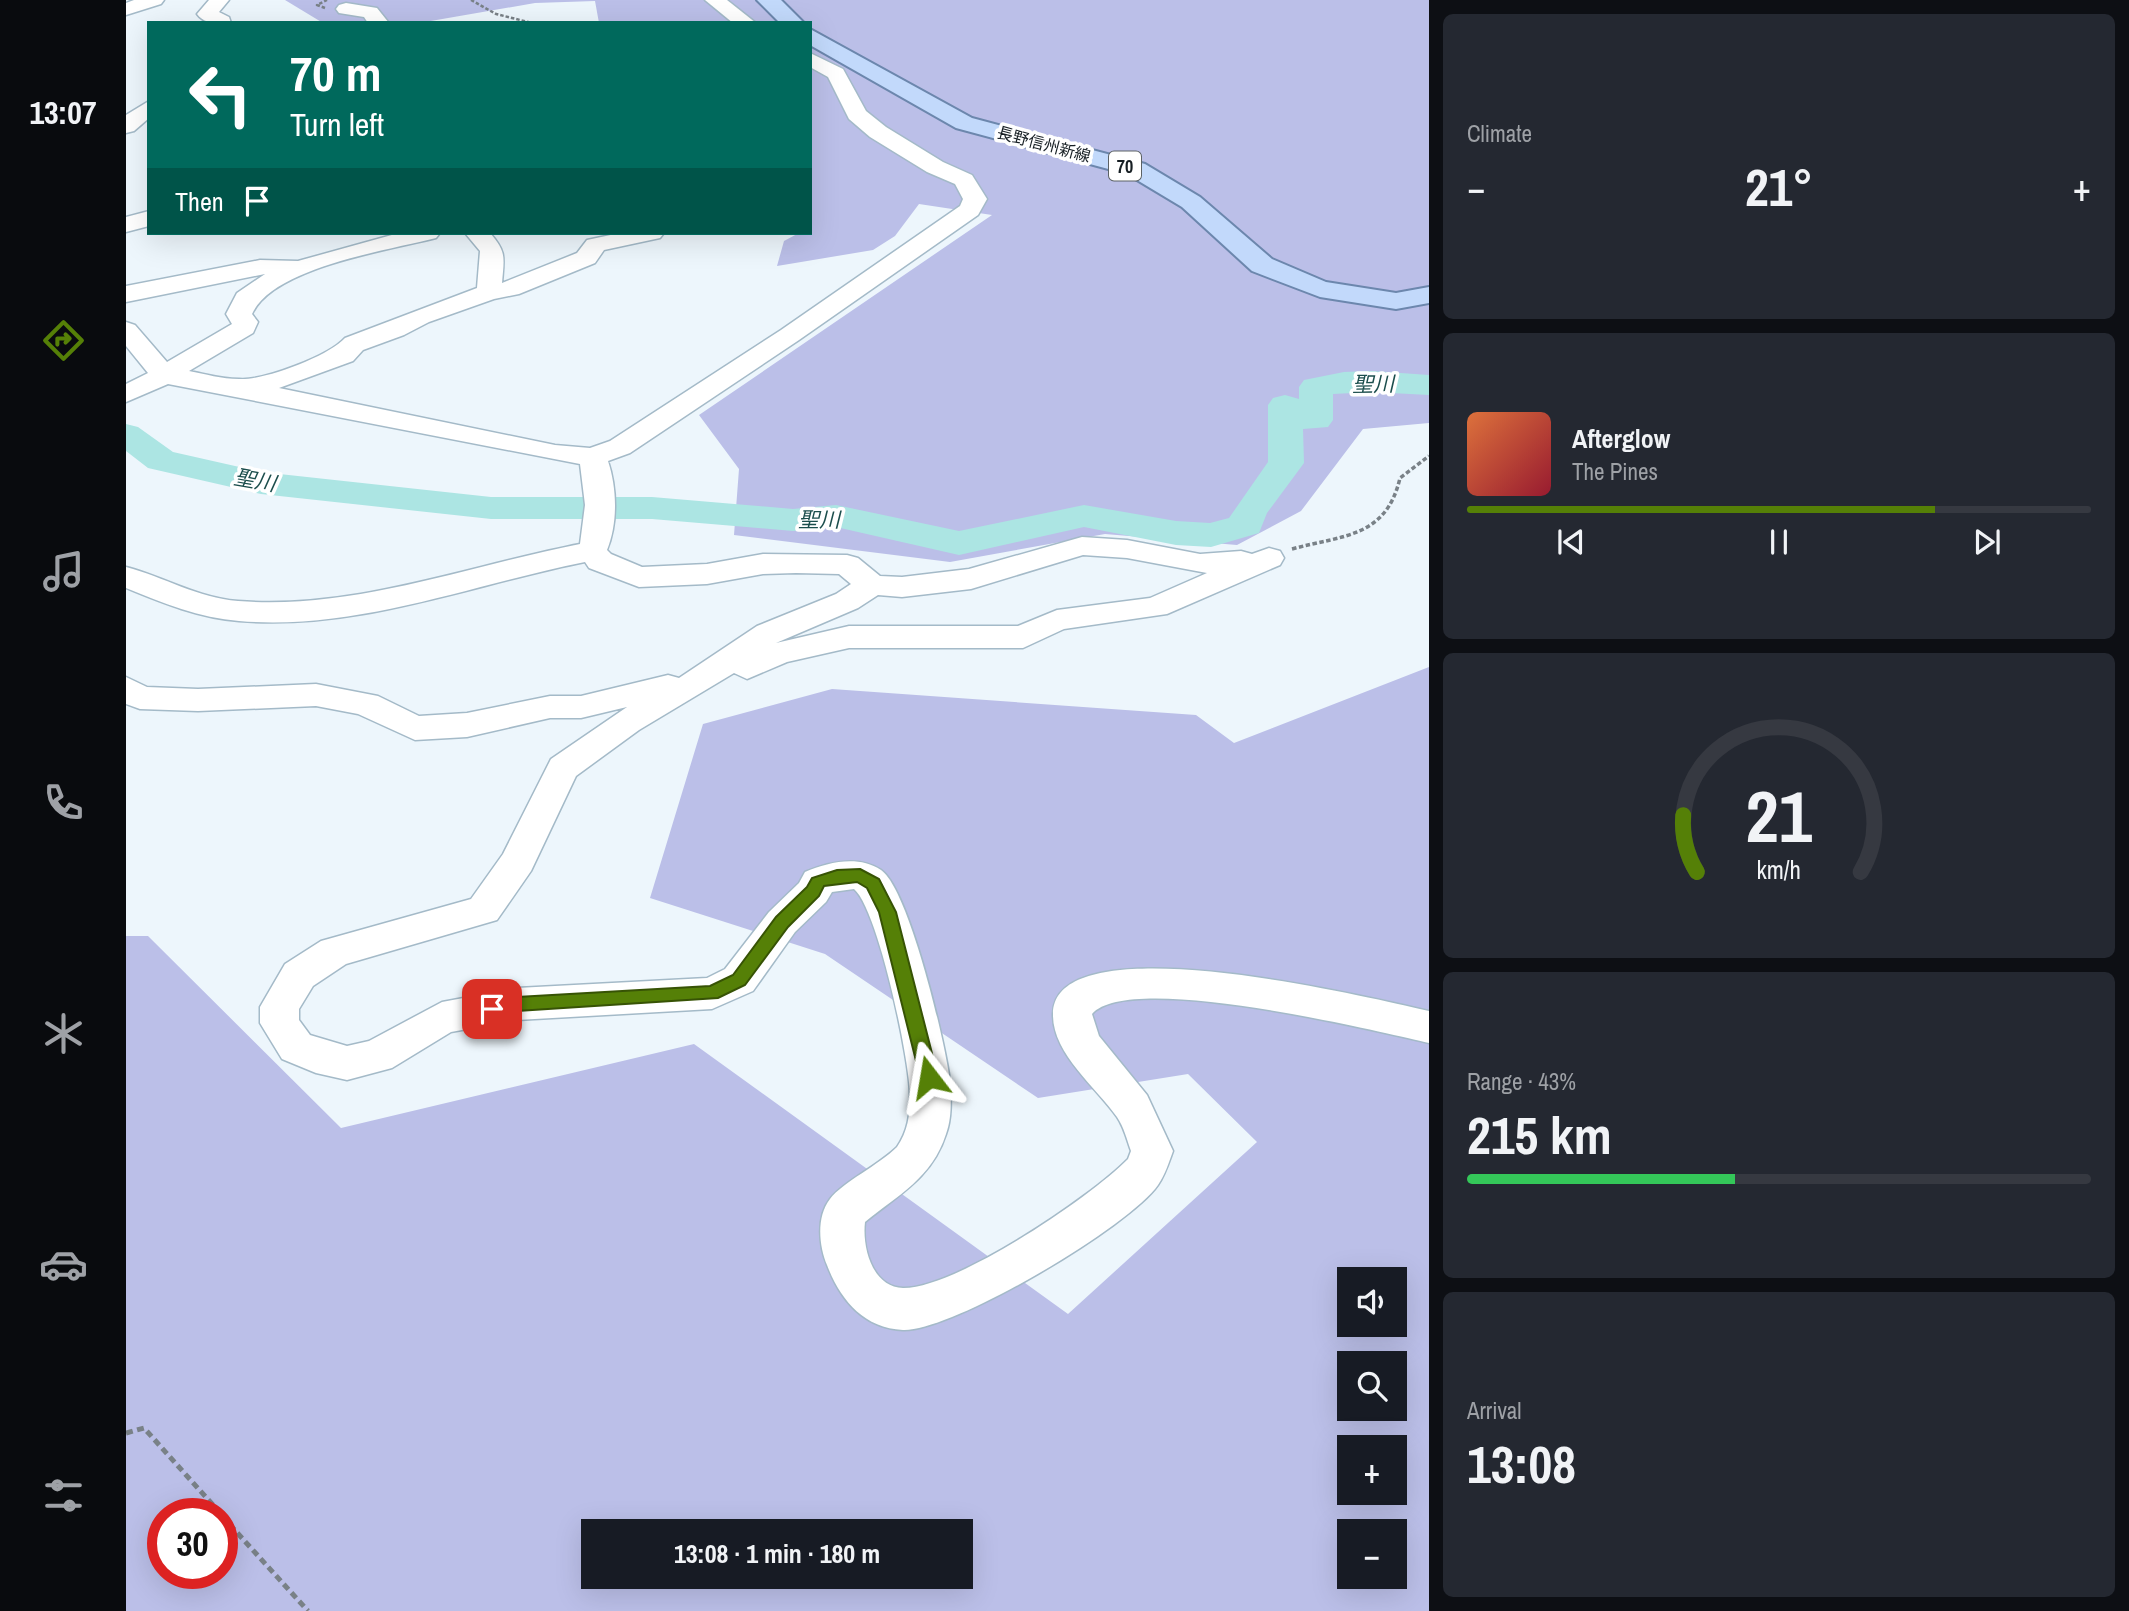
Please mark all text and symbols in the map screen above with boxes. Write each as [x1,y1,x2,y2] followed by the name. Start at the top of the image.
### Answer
[290,40,382,106] text: 70 m
[175,49,266,140] icon: left
[29,91,97,134] text: 13:07
[290,103,384,146] text: Turn left
[1467,118,1532,149] text: Climate
[995,121,1093,167] street label: 長野信州新線
[1109,152,1141,181] road number: 70
[1745,152,1813,222] text: 21°
[1467,162,1485,213] text: −
[2073,162,2091,213] text: +
[238,182,276,220] icon: arrive
[175,184,224,219] text: Then
[39,316,88,365] icon: directions
[1352,369,1396,399] water label: 聖川
[1572,421,1670,456] text: Afterglow
[1572,456,1658,487] text: The Pines
[232,462,280,498] water label: 聖川
[798,505,842,534] water label: 聖川
[1552,523,1590,561] icon: previous
[1760,523,1798,561] icon: pause
[1968,523,2006,561] icon: next
[39,547,88,596] icon: music
[1746,767,1813,865] text: 21
[39,778,88,827] icon: phone
[1757,852,1801,886] text: km/h
[462,979,522,1039] pin
[473,990,511,1028] icon: arrive
[39,1009,88,1058] icon: climate
[892,1040,966,1114] position arrow
[1467,1066,1576,1097] text: Range · 43%
[1467,1100,1612,1170] text: 215 km
[39,1240,88,1289] icon: car
[1337,1267,1407,1589] map controls
[1337,1267,1407,1337] button: sound
[1337,1351,1407,1421] button: search
[1467,1395,1522,1426] text: Arrival
[1467,1429,1576,1499] text: 13:08
[1337,1435,1407,1505] button: +
[39,1471,88,1520] icon: filters
[147,1498,238,1589] speed limit sign: 30
[1337,1519,1407,1589] button: −
[674,1536,880,1571] text: 13:08 · 1 min · 180 m

